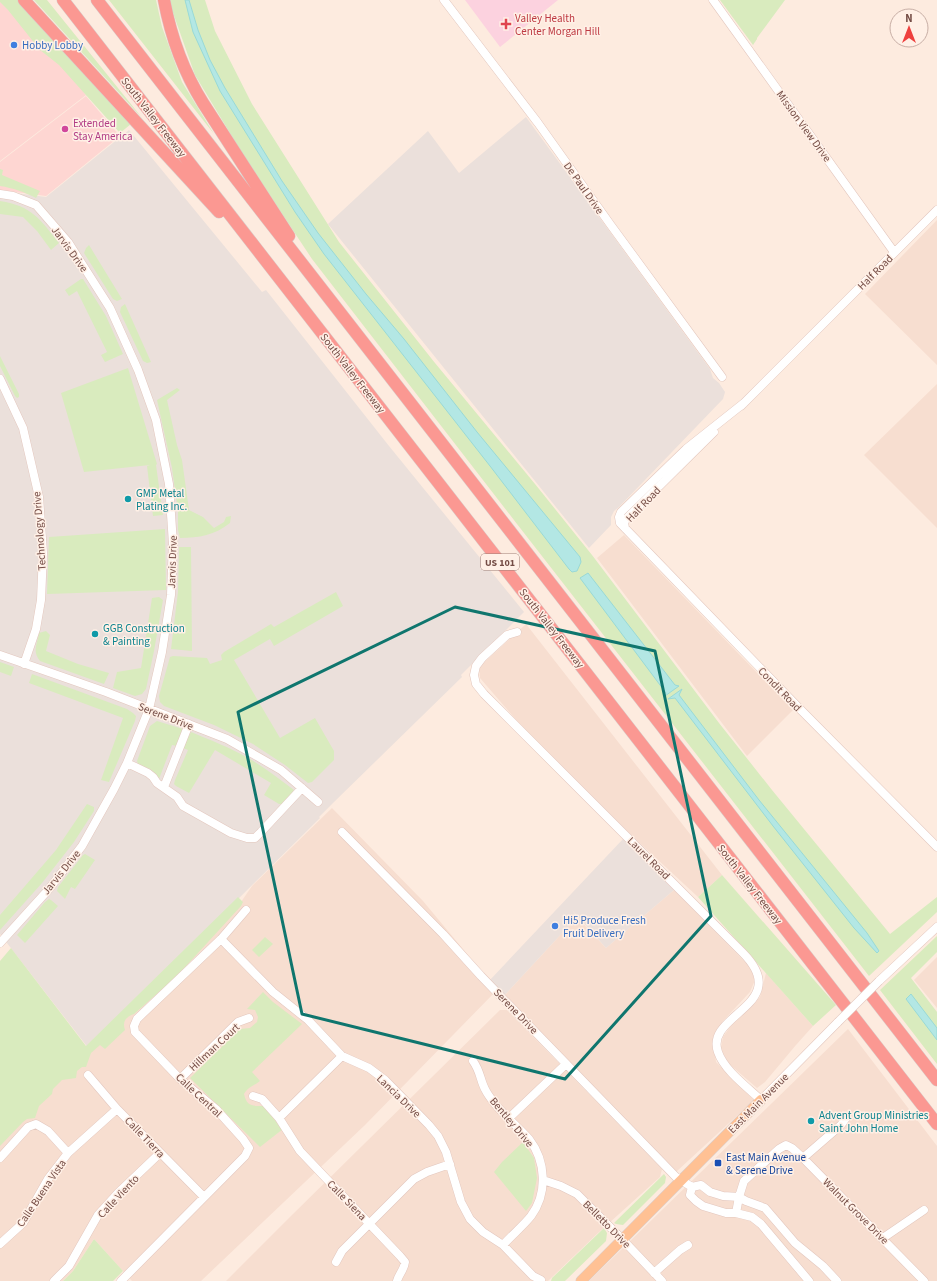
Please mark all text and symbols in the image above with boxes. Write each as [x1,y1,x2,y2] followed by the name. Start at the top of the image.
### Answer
[889,8,929,48] north arrow
[515,11,600,39] place label: Valley Health Center Morgan Hill
[905,11,913,26] text: N
[500,18,512,30] marker: Valley Health Center Morgan Hill
[22,38,83,53] place label: Hobby Lobby
[9,40,19,50] marker: Hobby Lobby
[118,74,190,160] street label: South Valley Freeway
[773,88,835,165] street label: Mission View Drive
[73,116,133,144] place label: Extended Stay America
[60,124,70,134] marker: Extended Stay America
[560,159,607,218] street label: De Paul Drive
[48,223,92,276] street label: Jarvis Drive
[854,251,896,293] street label: Half Road
[317,330,389,416] street label: South Valley Freeway
[622,483,664,526] street label: Half Road
[136,486,188,514] place label: GMP Metal Plating Inc.
[29,490,50,571] street label: Technology Drive
[123,494,133,504] marker: GMP Metal Plating Inc.
[164,535,181,589] street label: Jarvis Drive
[481,554,519,570] road number: US 101
[516,585,588,671] street label: South Valley Freeway
[103,621,185,649] place label: GGB Construction & Painting
[90,629,100,639] marker: GGB Construction & Painting
[755,664,805,715] street label: Condit Road
[136,699,196,734] street label: Serene Drive
[624,834,673,883] street label: Laurel Road
[714,841,786,927] street label: South Valley Freeway
[39,846,84,898] street label: Jarvis Drive
[563,913,646,941] place label: Hi5 Produce Fresh Fruit Delivery
[550,921,560,931] marker: Hi5 Produce Fresh Fruit Delivery
[490,985,542,1038] street label: Serene Drive
[186,1020,243,1075] street label: Hillman Court
[725,1069,792,1137] street label: East Main Avenue
[172,1070,225,1121] street label: Calle Central
[373,1071,424,1122] street label: Lancia Drive
[486,1094,537,1151] street label: Bentley Drive
[819,1108,929,1136] place label: Advent Group Ministries Saint John Home
[121,1113,168,1161] street label: Calle Tierra
[806,1116,816,1126] marker: Advent Group Ministries Saint John Home
[726,1150,807,1178] place label: East Main Avenue & Serene Drive
[13,1157,70,1230] street label: Calle Buena Vista
[713,1158,723,1168] marker: East Main Avenue & Serene Drive
[94,1171,142,1221] street label: Calle Viento
[819,1175,892,1248] street label: Walnut Grove Drive
[324,1177,370,1224] street label: Calle Siena
[579,1197,634,1252] street label: Belletto Drive

